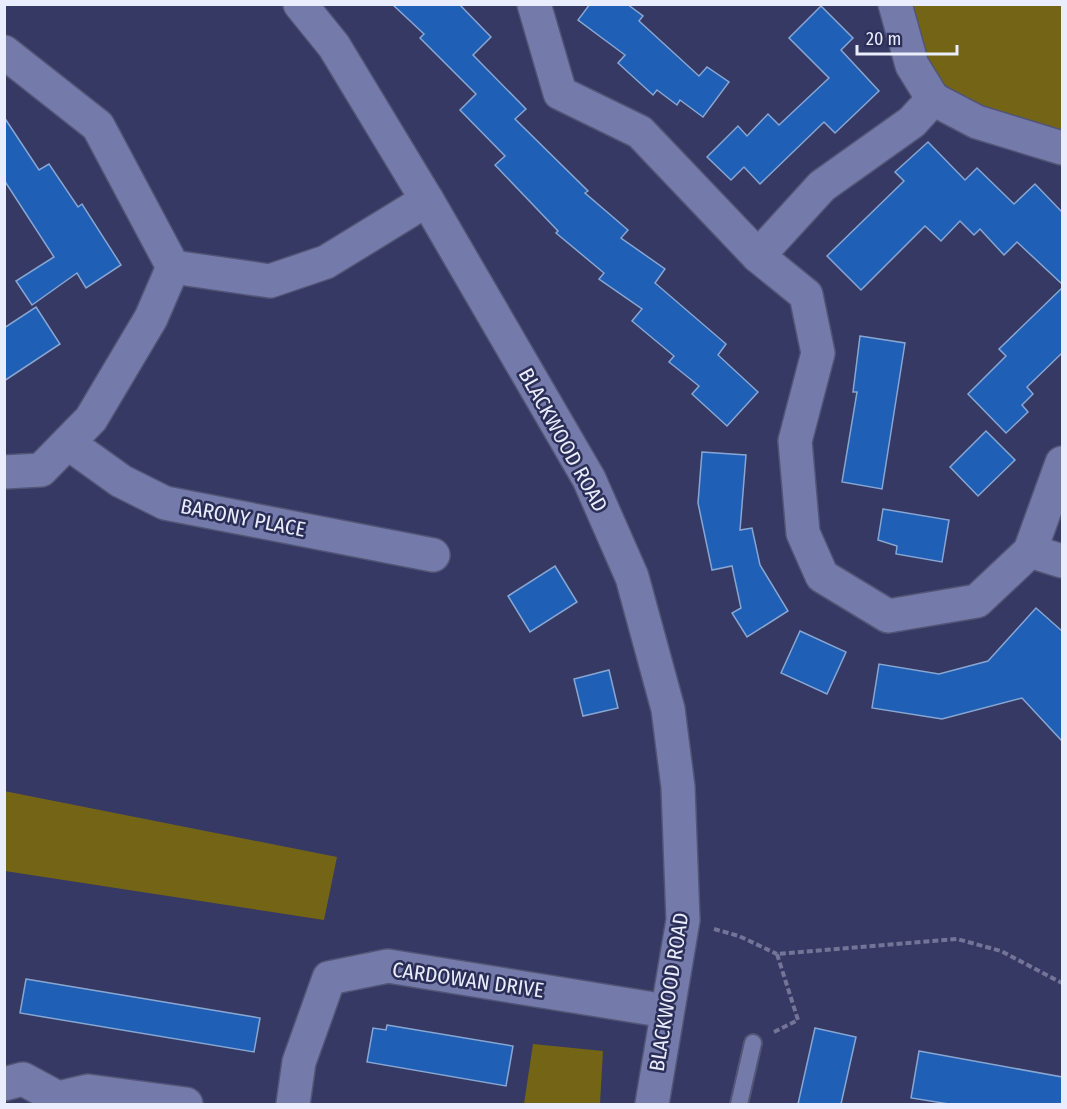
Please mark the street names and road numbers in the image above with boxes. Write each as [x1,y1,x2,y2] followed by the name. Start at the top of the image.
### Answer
[513,364,613,516] street label: BLACKWOOD ROAD
[178,493,308,543] street label: BARONY PLACE
[644,911,694,1073] street label: BLACKWOOD ROAD
[391,957,546,1004] street label: CARDOWAN DRIVE

